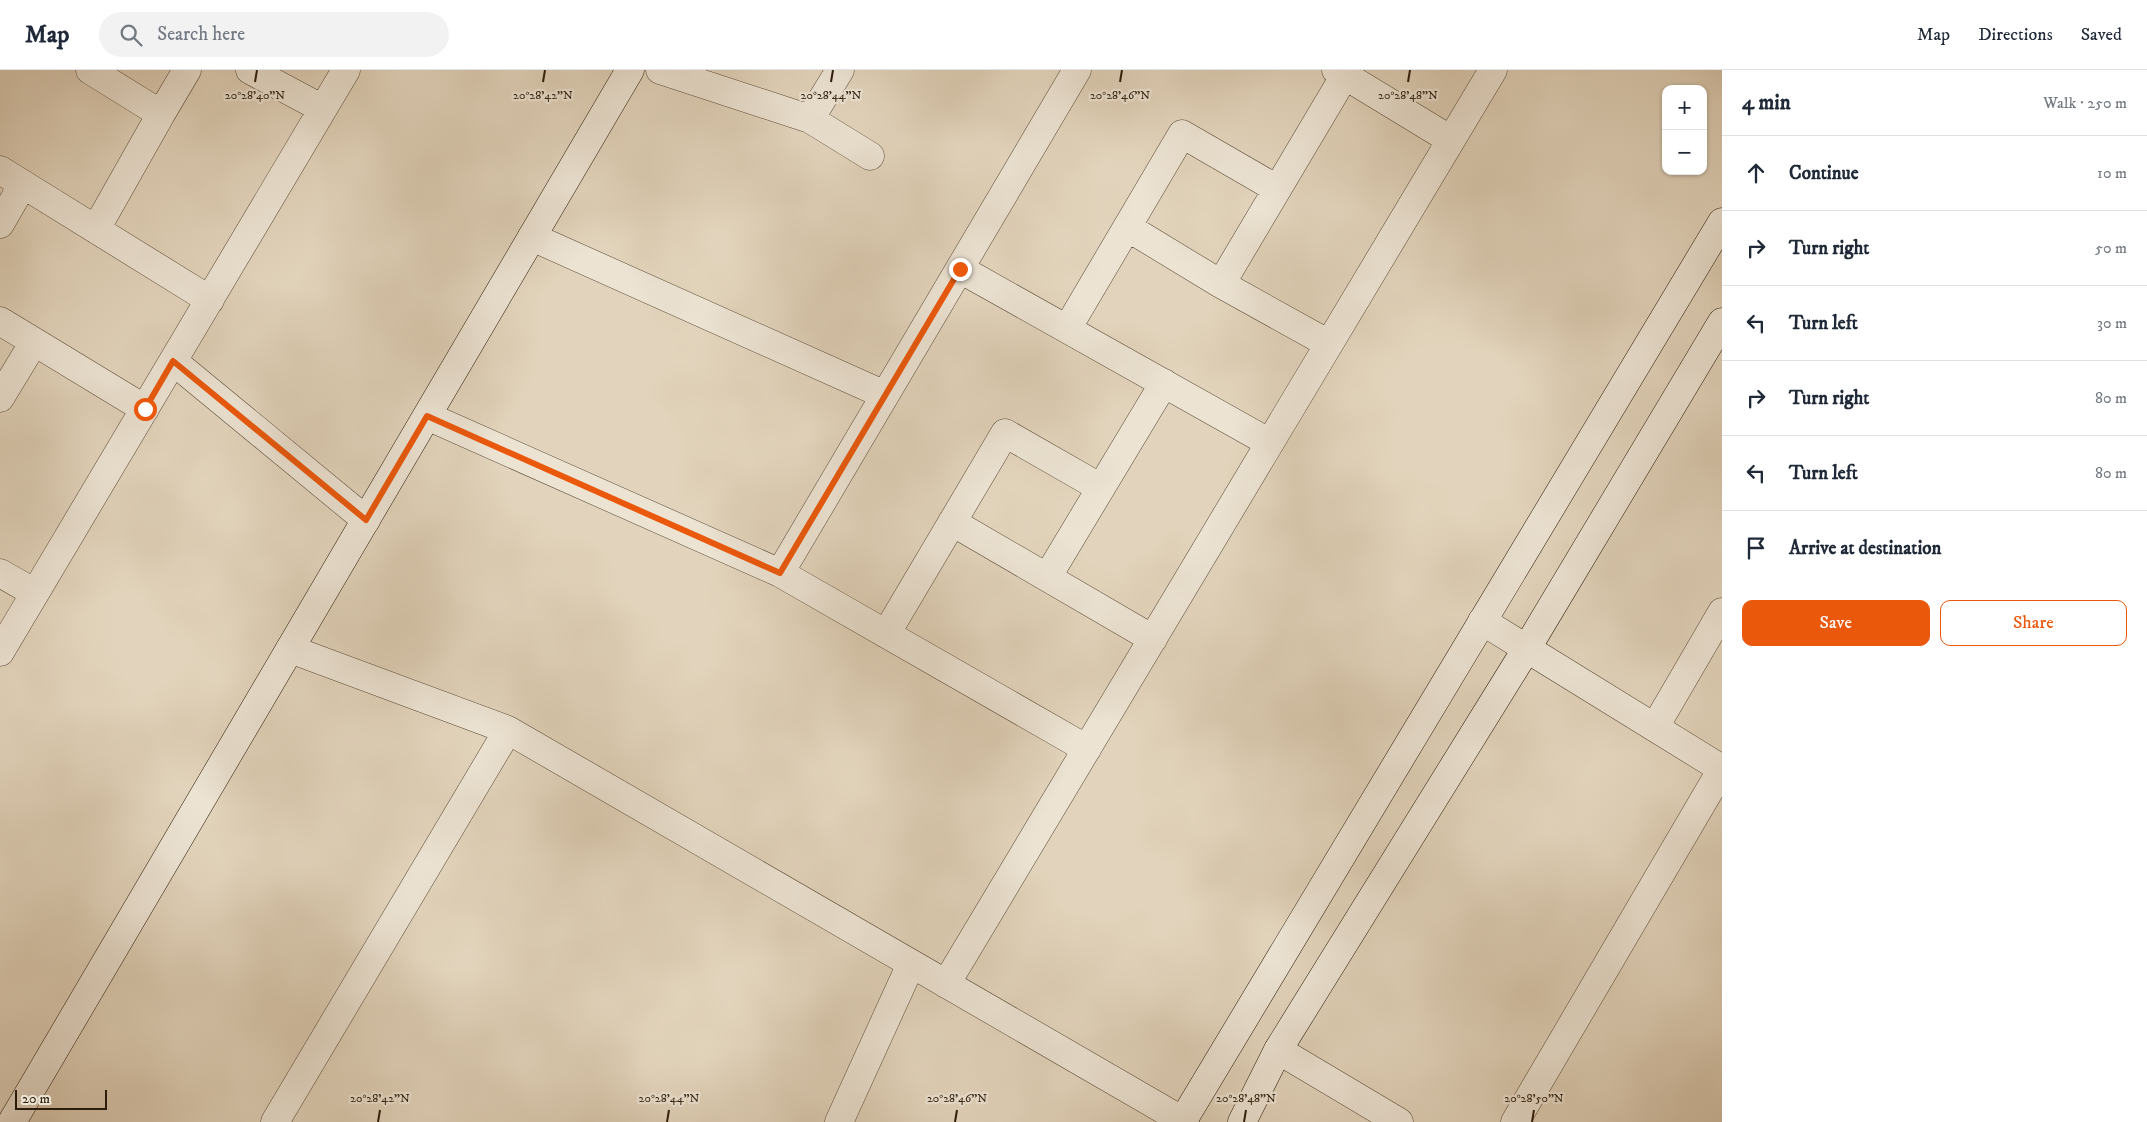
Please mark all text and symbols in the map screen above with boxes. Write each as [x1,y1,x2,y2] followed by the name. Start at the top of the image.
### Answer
[99,12,449,57] search box
[25,20,69,50] text: Map
[117,21,145,49] icon: search
[157,23,245,46] text: Search here
[1917,24,1950,46] text: Map
[1978,24,2053,46] text: Directions
[2081,24,2122,46] text: Saved
[1662,85,1707,175] map controls
[1662,85,1707,130] button: +
[225,88,285,103] text: 20°28'40"N
[513,88,573,103] text: 20°28'42"N
[801,88,862,103] text: 20°28'44"N
[1090,88,1150,103] text: 20°28'46"N
[1378,88,1438,103] text: 20°28'48"N
[1742,90,1791,116] text: 4 min
[2043,93,2127,113] text: Walk · 250 m
[1662,130,1707,175] button: −
[1742,159,1770,187] icon: ahead
[1789,162,1859,185] text: Continue
[2097,163,2127,183] text: 10 m
[1742,234,1770,262] icon: right
[1789,237,1869,260] text: Turn right
[2095,238,2127,258] text: 50 m
[949,258,972,281] route end
[1742,309,1770,337] icon: left
[1789,312,1858,335] text: Turn left
[2097,313,2127,333] text: 30 m
[1742,384,1770,412] icon: right
[1789,387,1869,410] text: Turn right
[2095,388,2127,408] text: 80 m
[134,398,157,421] route start
[1742,459,1770,487] icon: left
[1789,462,1858,485] text: Turn left
[2095,463,2127,483] text: 80 m
[1742,534,1770,562] icon: arrive
[1789,537,1941,560] text: Arrive at destination
[1742,600,1930,646] button: Save
[1940,600,2127,646] button: Share
[15,1087,108,1110] scale bar
[22,1090,50,1108] text: 20 m
[350,1091,410,1106] text: 20°28'42"N
[639,1091,700,1106] text: 20°28'44"N
[927,1091,987,1106] text: 20°28'46"N
[1216,1091,1276,1106] text: 20°28'48"N
[1504,1091,1564,1106] text: 20°28'50"N

